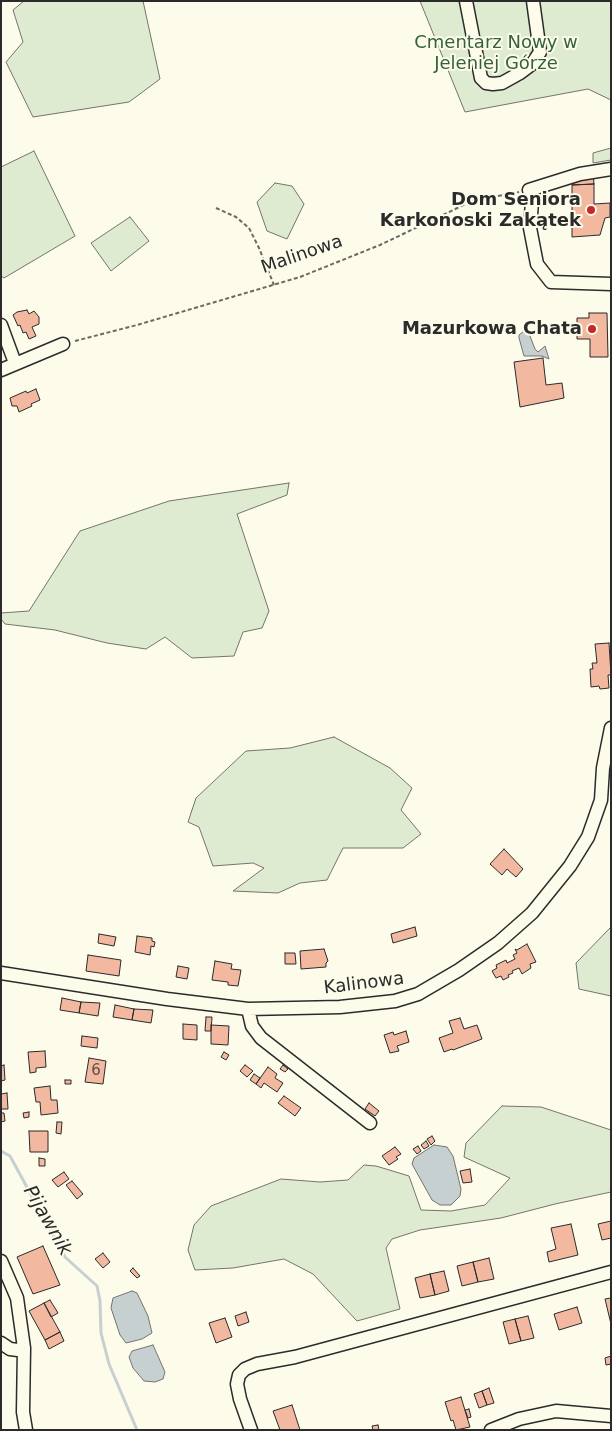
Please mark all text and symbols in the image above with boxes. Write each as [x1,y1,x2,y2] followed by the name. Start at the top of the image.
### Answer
[414,32,578,74] park label: Cmentarz Nowy w Jeleniej Górze
[380,189,581,232] place label: Dom Seniora Karkonoski Zakątek
[585,204,597,216] marker: Dom Seniora Karkonoski Zakątek
[258,231,346,279] street label: Malinowa
[402,318,582,340] place label: Mazurkowa Chata
[586,323,598,335] marker: Mazurkowa Chata
[323,968,405,1000] street label: Kalinowa
[91,1062,101,1080] house number: 6
[18,1182,76,1260] water label: Pijawnik

